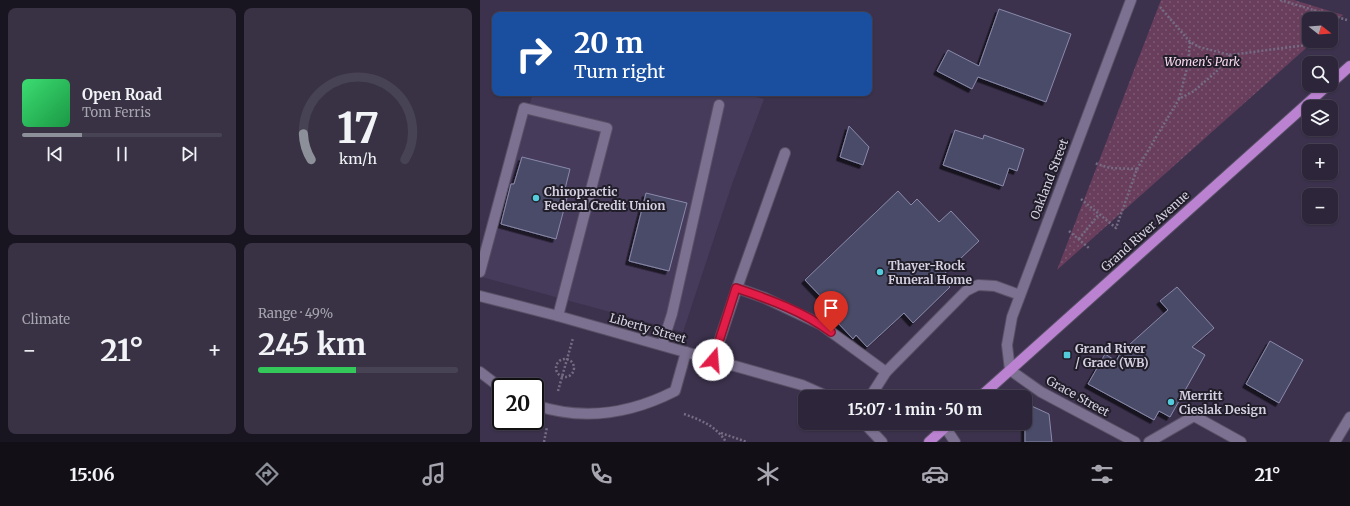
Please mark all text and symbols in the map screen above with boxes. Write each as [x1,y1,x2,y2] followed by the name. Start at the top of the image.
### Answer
[1302,12,1338,48] north arrow
[1302,12,1338,224] map controls
[574,25,643,61] text: 20 m
[508,28,560,80] icon: right
[1164,54,1240,69] park label: Women's Park
[1302,56,1338,92] button: search
[574,60,665,83] text: Turn right
[82,85,162,104] text: Open Road
[1302,100,1338,136] button: layers
[337,101,379,153] text: 17
[82,104,151,121] text: Tom Ferris
[1027,136,1071,221] street label: Oakland Street
[44,143,66,165] icon: previous
[111,143,133,165] icon: pause
[178,143,200,165] icon: next
[1302,144,1338,180] button: +
[339,149,377,167] text: km/h
[544,184,665,213] place label: Chiropractic Federal Credit Union
[1098,187,1192,275] street label: Grand River Avenue
[1302,188,1338,224] button: −
[531,193,541,203] marker: Chiropractic Federal Credit Union
[888,258,972,287] place label: Thayer-Rock Funeral Home
[875,267,885,277] marker: Thayer-Rock Funeral Home
[814,291,848,332] pin
[820,297,842,319] icon: arrive
[258,305,333,322] text: Range · 49%
[608,310,688,346] street label: Liberty Street
[22,311,70,328] text: Climate
[258,325,366,363] text: 245 km
[100,331,144,369] text: 21°
[22,336,37,364] text: −
[207,336,222,364] text: +
[692,339,734,381] position arrow
[1075,341,1149,370] place label: Grand River / Grace (WB)
[1062,350,1072,360] marker: Grand River / Grace (WB)
[1044,373,1112,420] street label: Grace Street
[492,378,544,430] speed limit sign: 20
[1179,388,1266,417] place label: Merritt Cieslak Design
[1166,397,1176,407] marker: Merritt Cieslak Design
[848,400,982,419] text: 15:07 · 1 min · 50 m
[253,460,281,488] icon: directions
[420,460,448,488] icon: music
[587,460,615,488] icon: phone
[754,460,782,488] icon: climate
[921,460,949,488] icon: car
[1088,460,1116,488] icon: filters
[69,463,115,486] text: 15:06
[1255,463,1281,486] text: 21°

